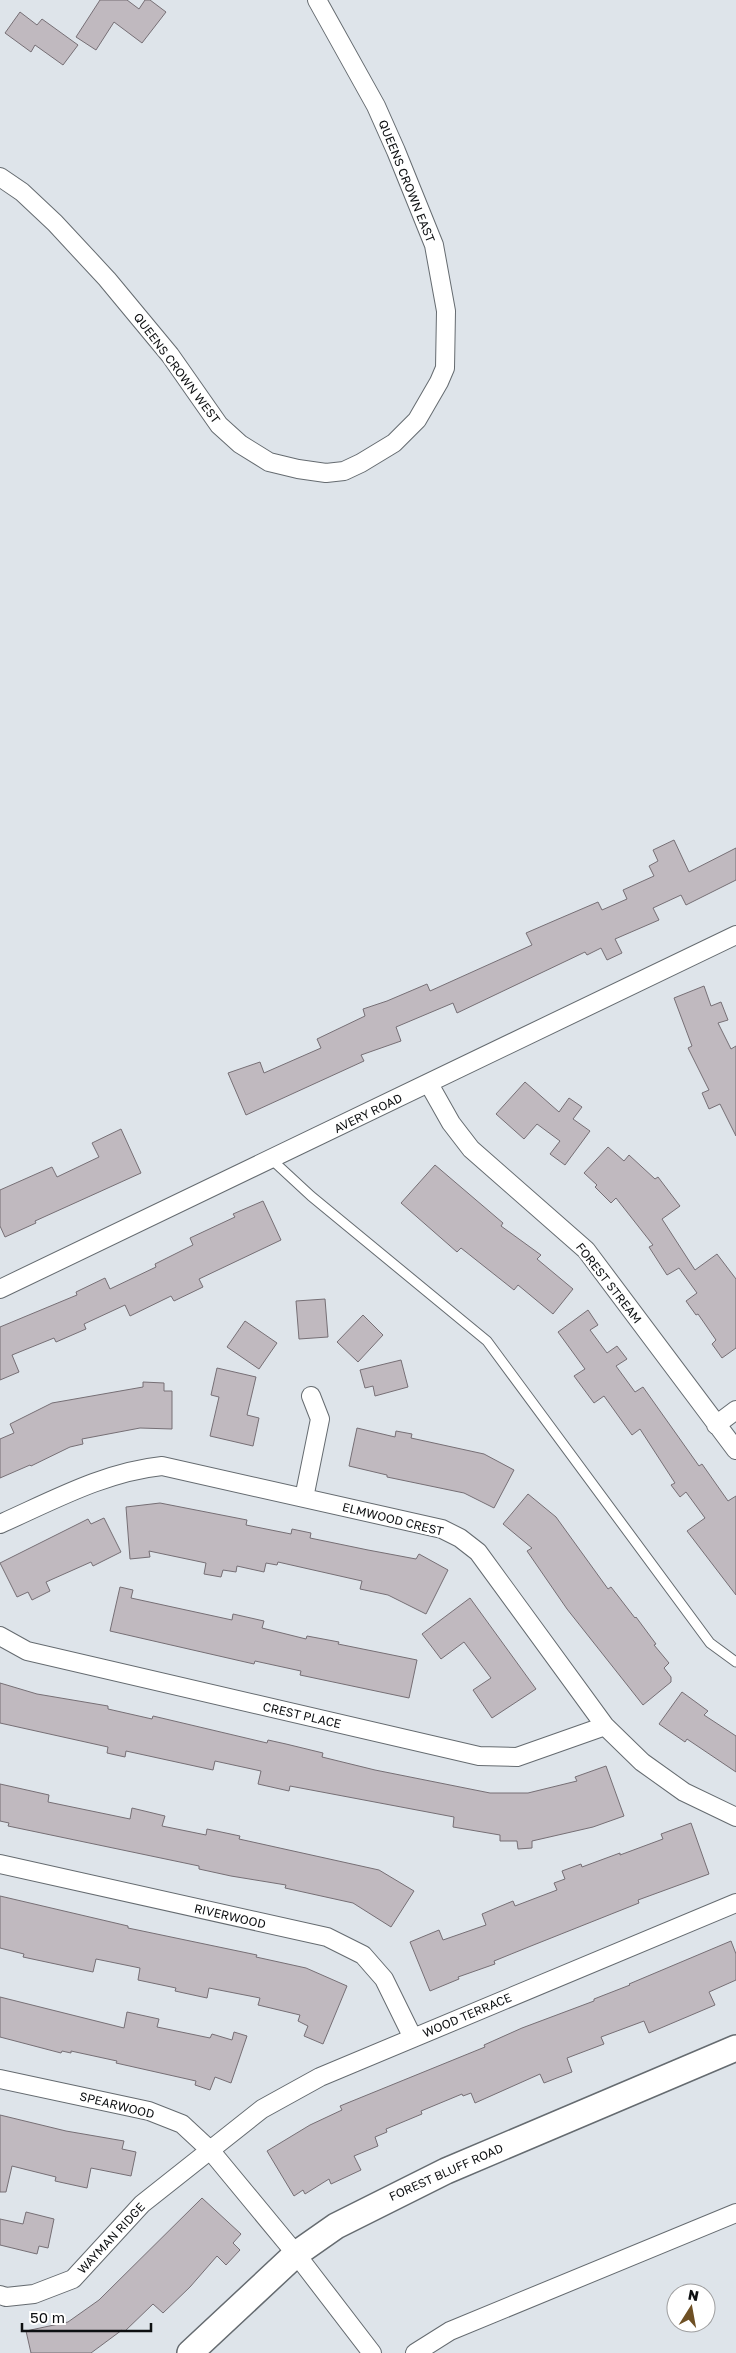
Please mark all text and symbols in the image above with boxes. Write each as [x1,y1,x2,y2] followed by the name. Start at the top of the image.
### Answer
[376,117,439,245] street label: QUEENS CROWN EAST
[130,310,224,427] street label: QUEENS CROWN WEST
[331,1090,405,1136] street label: AVERY ROAD
[573,1240,645,1326] street label: FOREST STREAM
[341,1499,446,1539] street label: ELMWOOD CREST
[261,1699,343,1731] street label: CREST PLACE
[193,1900,267,1932] street label: RIVERWOOD
[420,1990,514,2040] street label: WOOD TERRACE
[78,2088,156,2122] street label: SPEARWOOD
[387,2140,505,2204] street label: FOREST BLUFF ROAD
[74,2199,148,2277] street label: WAYMAN RIDGE
[666,2283,716,2333] north arrow
[687,2285,700,2304] text: N
[22,2300,151,2332] scale bar
[30,2308,65,2326] text: 50 m

